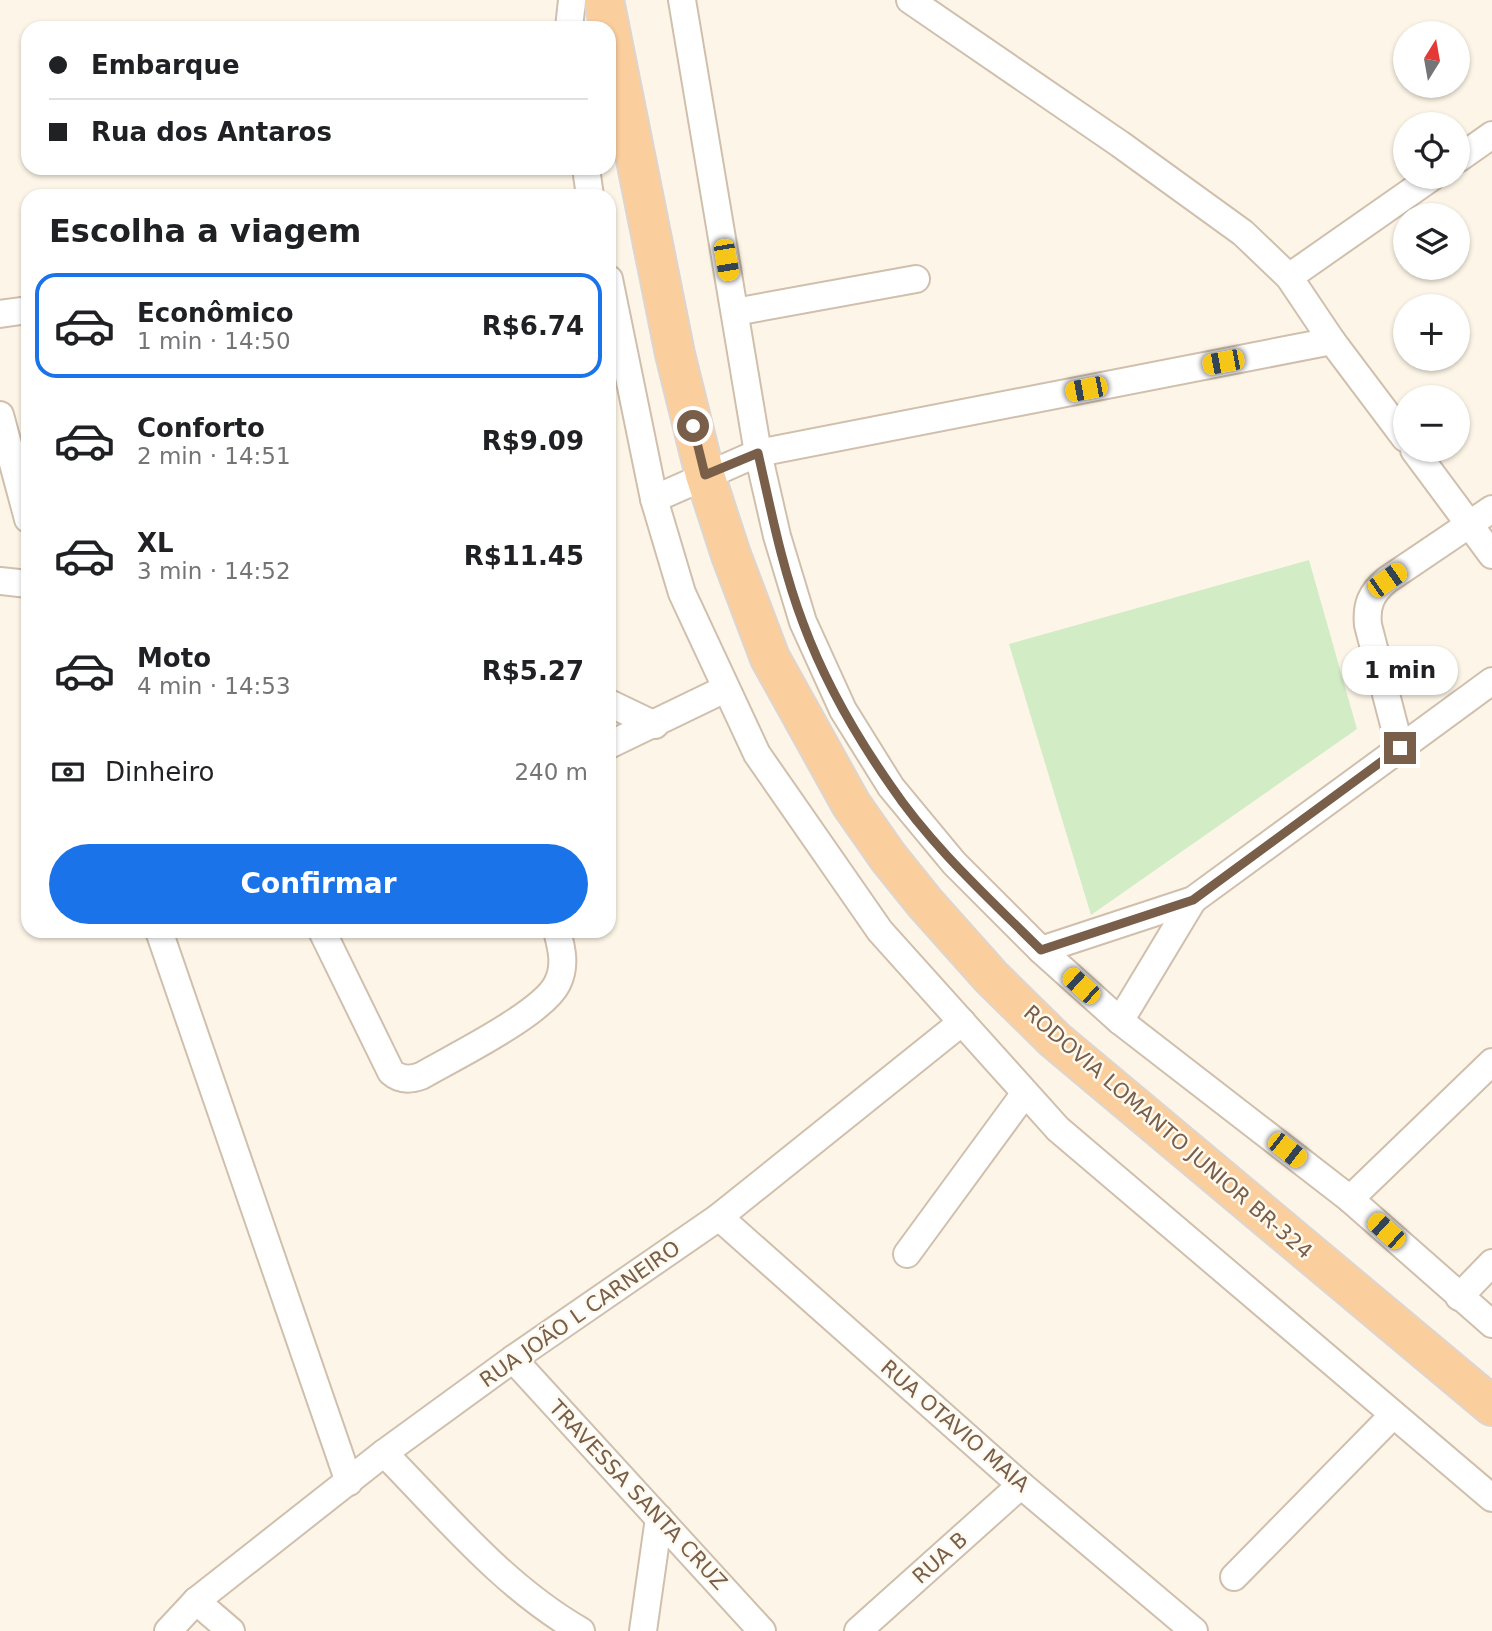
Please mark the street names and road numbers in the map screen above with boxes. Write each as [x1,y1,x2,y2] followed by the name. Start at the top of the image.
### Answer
[1019,1000,1317,1264] street label: RODOVIA LOMANTO JUNIOR BR-324
[474,1234,685,1392] street label: RUA JOÃO L CARNEIRO
[876,1355,1035,1497] street label: RUA OTAVIO MAIA
[543,1395,732,1595] street label: TRAVESSA SANTA CRUZ
[908,1527,972,1589] street label: RUA B

